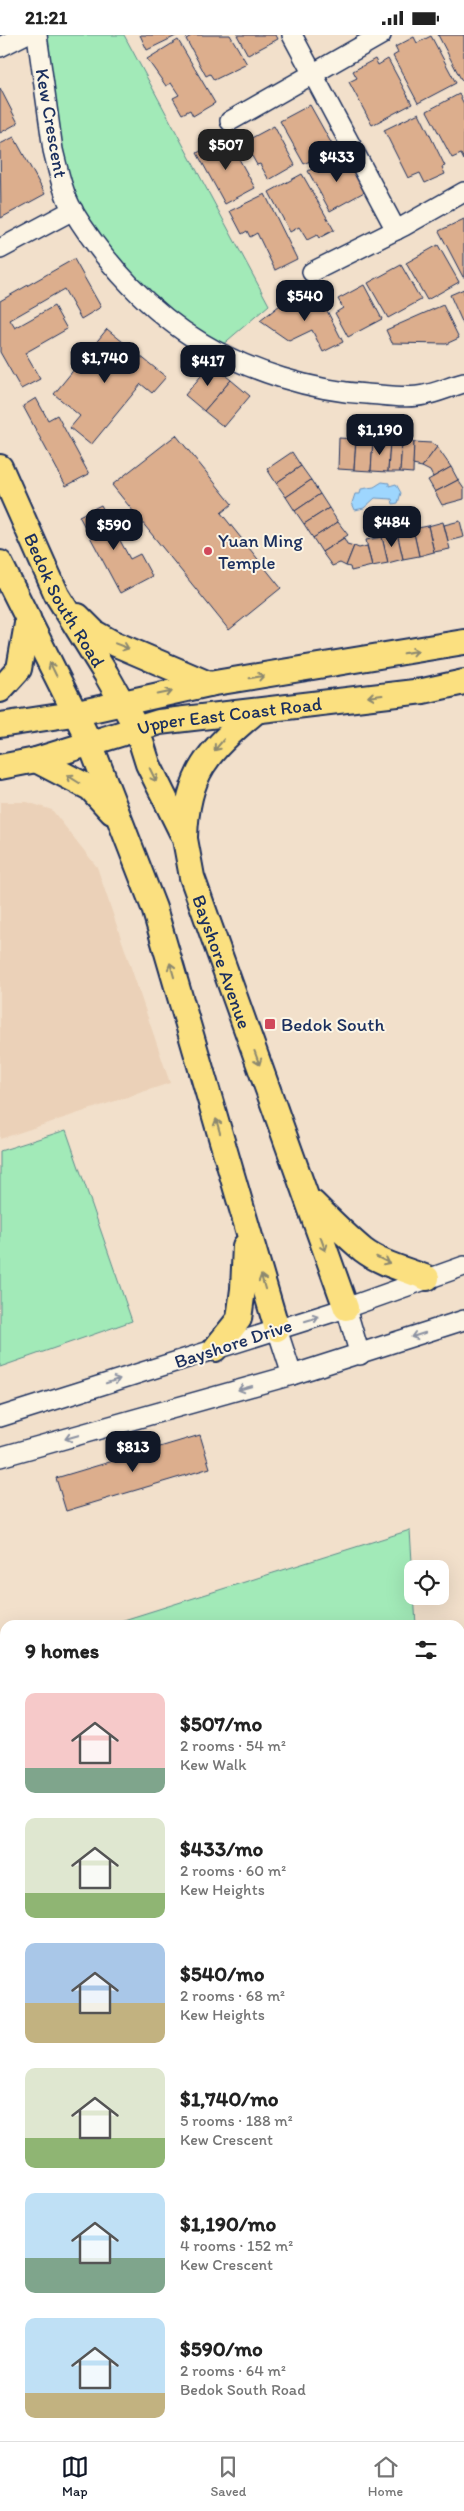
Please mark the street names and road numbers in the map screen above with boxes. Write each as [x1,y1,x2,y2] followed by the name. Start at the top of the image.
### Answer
[31,67,72,180] street label: Kew Crescent
[19,529,110,672] street label: Bedok South Road
[134,692,323,740] street label: Upper East Coast Road
[187,892,256,1032] street label: Bayshore Avenue
[171,1314,295,1373] street label: Bayshore Drive

